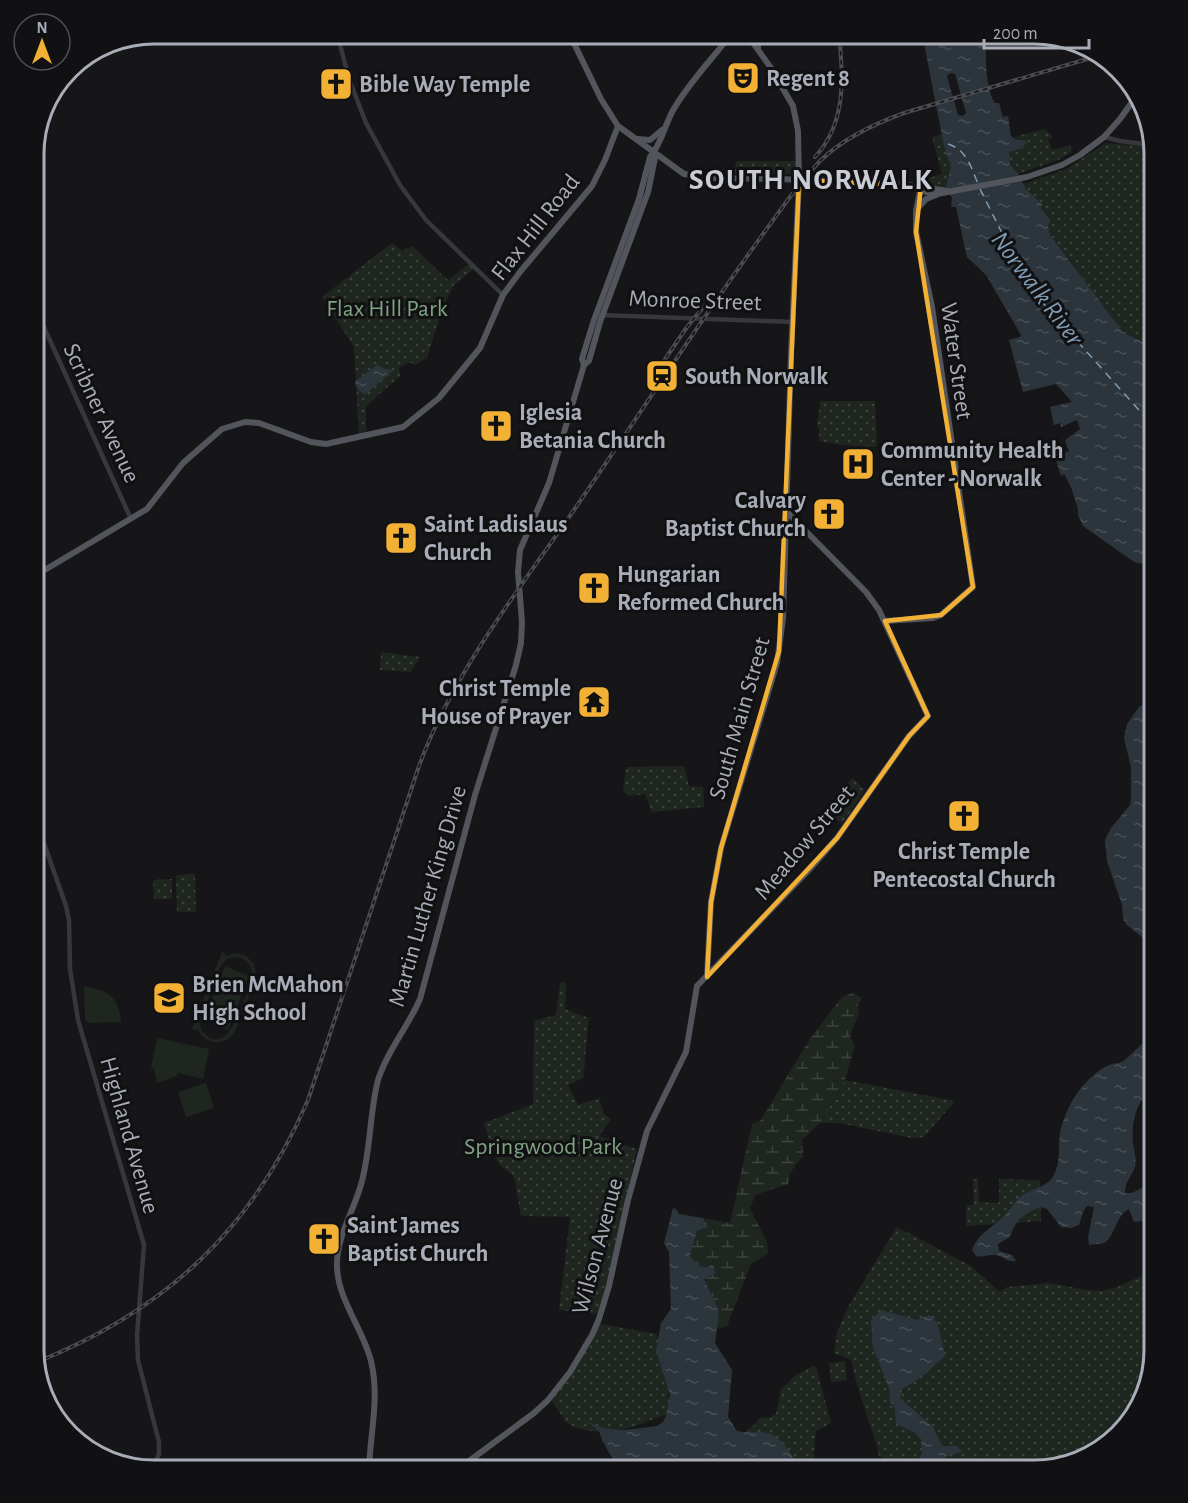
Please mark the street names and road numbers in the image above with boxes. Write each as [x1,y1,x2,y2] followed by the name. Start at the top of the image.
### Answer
[487,170,585,285] street label: Flax Hill Road
[628,287,762,315] street label: Monroe Street
[936,301,976,421] street label: Water Street
[58,340,144,487] street label: Scribner Avenue
[705,634,775,802] street label: South Main Street
[750,781,860,904] street label: Meadow Street
[385,783,471,1010] street label: Martin Luther King Drive
[95,1054,163,1216] street label: Highland Avenue
[568,1176,628,1317] street label: Wilson Avenue

